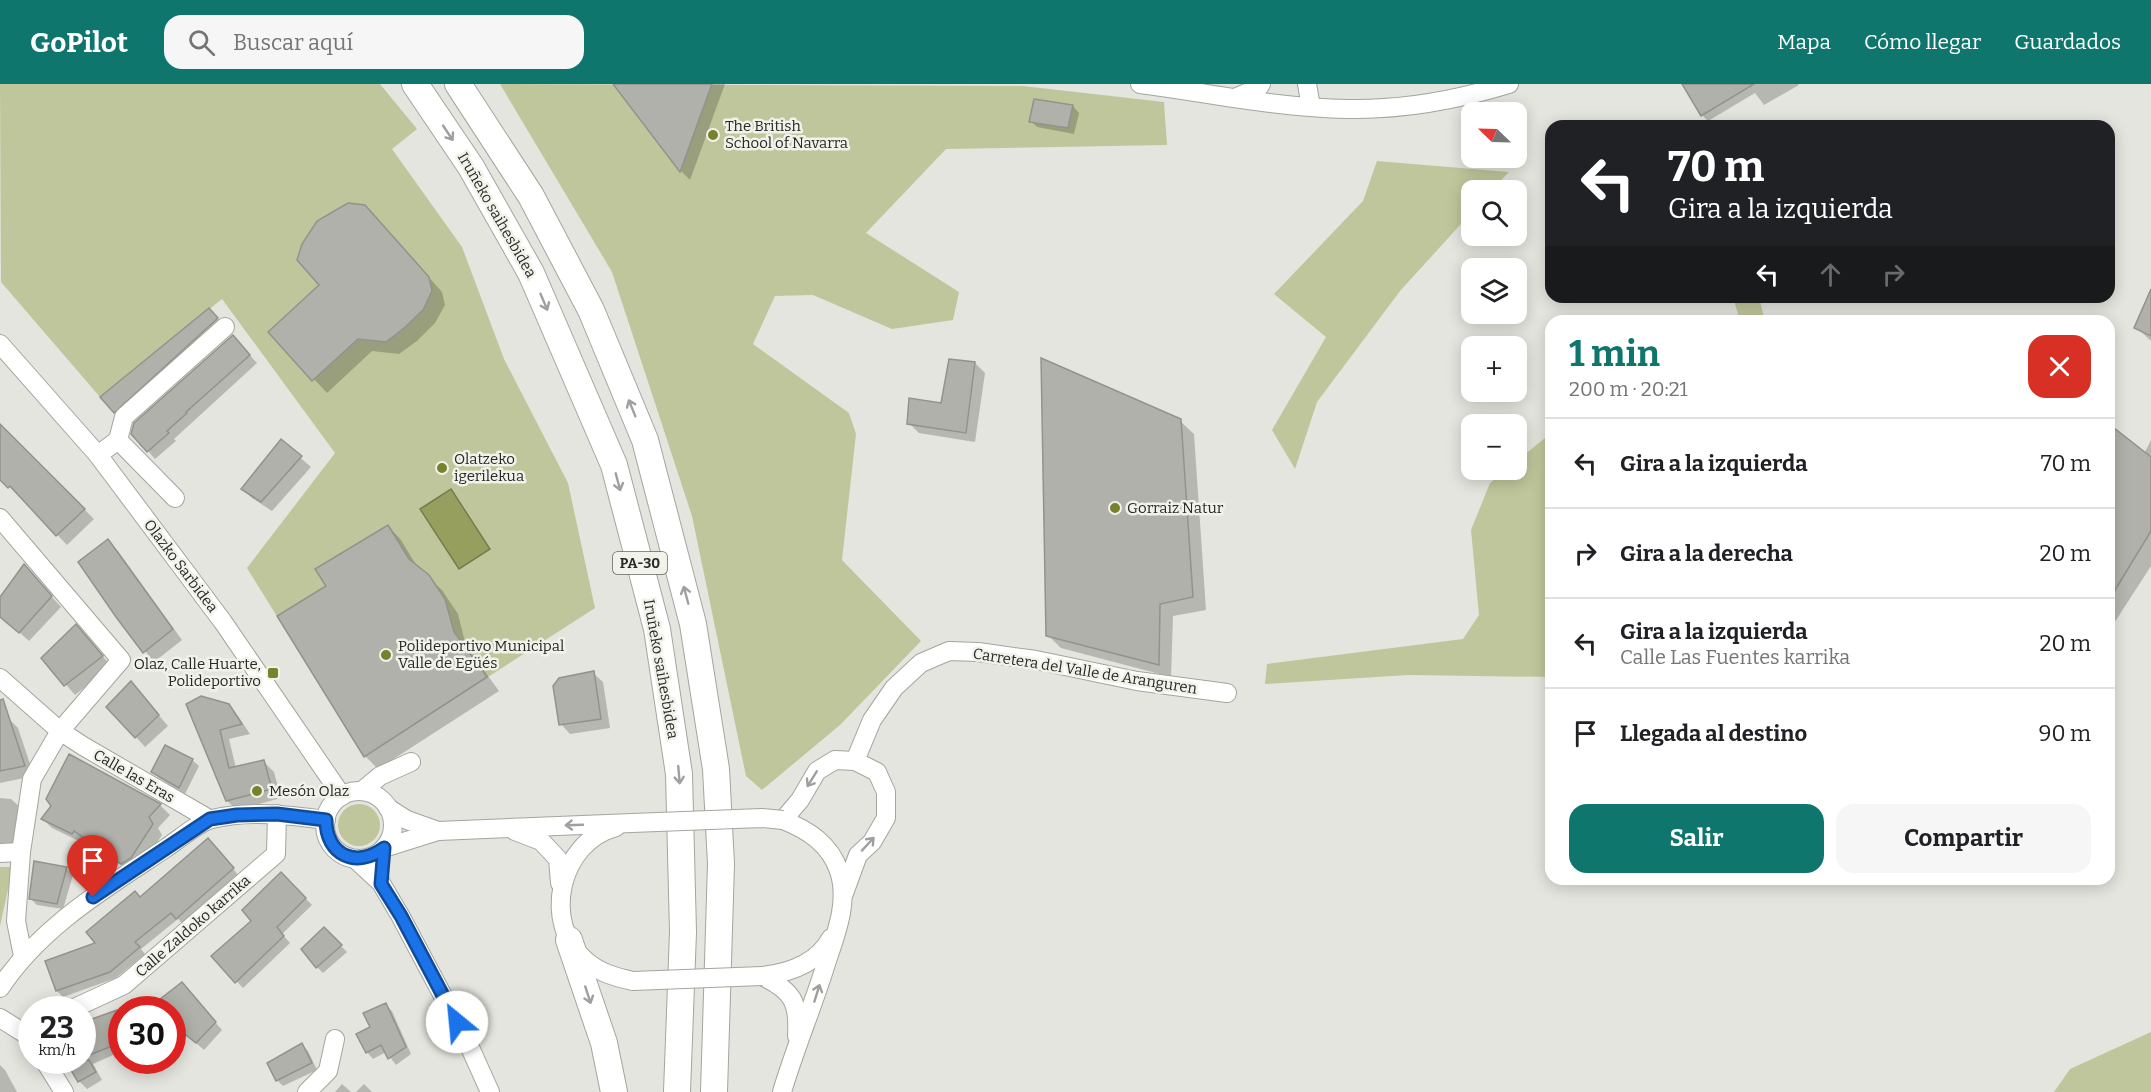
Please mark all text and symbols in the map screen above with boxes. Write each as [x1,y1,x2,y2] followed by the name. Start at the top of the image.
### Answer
[164,15,584,69] search box
[30,26,128,59] text: GoPilot
[185,26,218,59] icon: search
[233,29,353,56] text: Buscar aquí
[1777,29,1831,55] text: Mapa
[1864,29,1981,55] text: Cómo llegar
[2014,29,2121,55] text: Guardados
[1461,102,1527,168] north arrow
[1461,102,1527,480] map controls
[725,117,848,152] place label: The British School of Navarra
[442,124,454,140] one-way arrow
[706,128,720,142] marker: The British School of Navarra
[1668,142,1764,192] text: 70 m
[1569,144,1647,222] icon: left
[454,149,540,281] street label: Iruñeko saihesbidea
[1461,180,1527,246] button: search
[1668,193,1893,225] text: Gira a la izquierda
[1461,258,1527,324] button: layers
[1751,258,1784,291] icon: left
[1814,258,1847,291] icon: ahead
[1877,258,1910,291] icon: right
[539,292,550,311] one-way arrow
[1569,332,1660,376] text: 1 min
[2028,335,2091,398] button: close
[1461,336,1527,402] button: +
[1569,377,1688,401] text: 200 m · 20:21
[626,400,637,418] one-way arrow
[1461,414,1527,480] button: −
[1569,447,1602,480] icon: left
[454,450,524,485] place label: Olatzeko igerilekua
[1620,450,1808,477] text: Gira a la izquierda
[2041,450,2091,477] text: 70 m
[435,461,449,475] marker: Olatzeko igerilekua
[613,472,624,491] one-way arrow
[1127,499,1224,517] place label: Gorraiz Natur
[1108,501,1122,515] marker: Gorraiz Natur
[140,516,222,616] street label: Olazko Sarbidea
[1569,537,1602,570] icon: right
[1620,540,1793,567] text: Gira a la derecha
[2040,540,2091,567] text: 20 m
[613,552,667,574] road number: PA-30
[680,586,691,605] one-way arrow
[640,598,682,740] street label: Iruñeko saihesbidea
[1620,618,1808,645] text: Gira a la izquierda
[1569,627,1602,660] icon: left
[2040,630,2091,657] text: 20 m
[398,637,564,672] place label: Polideportivo Municipal Valle de Egüés
[972,644,1199,698] street label: Carretera del Valle de Aranguren
[1620,645,1850,669] text: Calle Las Fuentes karrika
[379,648,393,662] marker: Polideportivo Municipal Valle de Egüés
[134,655,261,690] place label: Olaz, Calle Huarte, Polideportivo
[266,666,280,680] marker: Olaz, Calle Huarte, Polideportivo
[1569,717,1602,750] icon: arrive
[1620,720,1807,747] text: Llegada al destino
[2039,720,2091,747] text: 90 m
[90,746,178,806] street label: Calle las Eras
[674,765,685,785] one-way arrow
[806,770,818,787] one-way arrow
[269,782,349,800] place label: Mesón Olaz
[250,784,264,798] marker: Mesón Olaz
[1569,804,1824,873] button: Salir
[1836,804,2091,873] button: Compartir
[564,820,584,831] one-way arrow
[67,835,118,897] pin
[861,836,875,851] one-way arrow
[76,844,109,877] icon: arrive
[132,871,254,981] street label: Calle Zaldoko karrika
[812,984,823,1003] one-way arrow
[583,985,594,1004] one-way arrow
[425,990,489,1054] position arrow
[108,996,186,1074] speed limit sign: 30
[40,1010,74,1046] text: 23
[38,1041,76,1059] text: km/h

